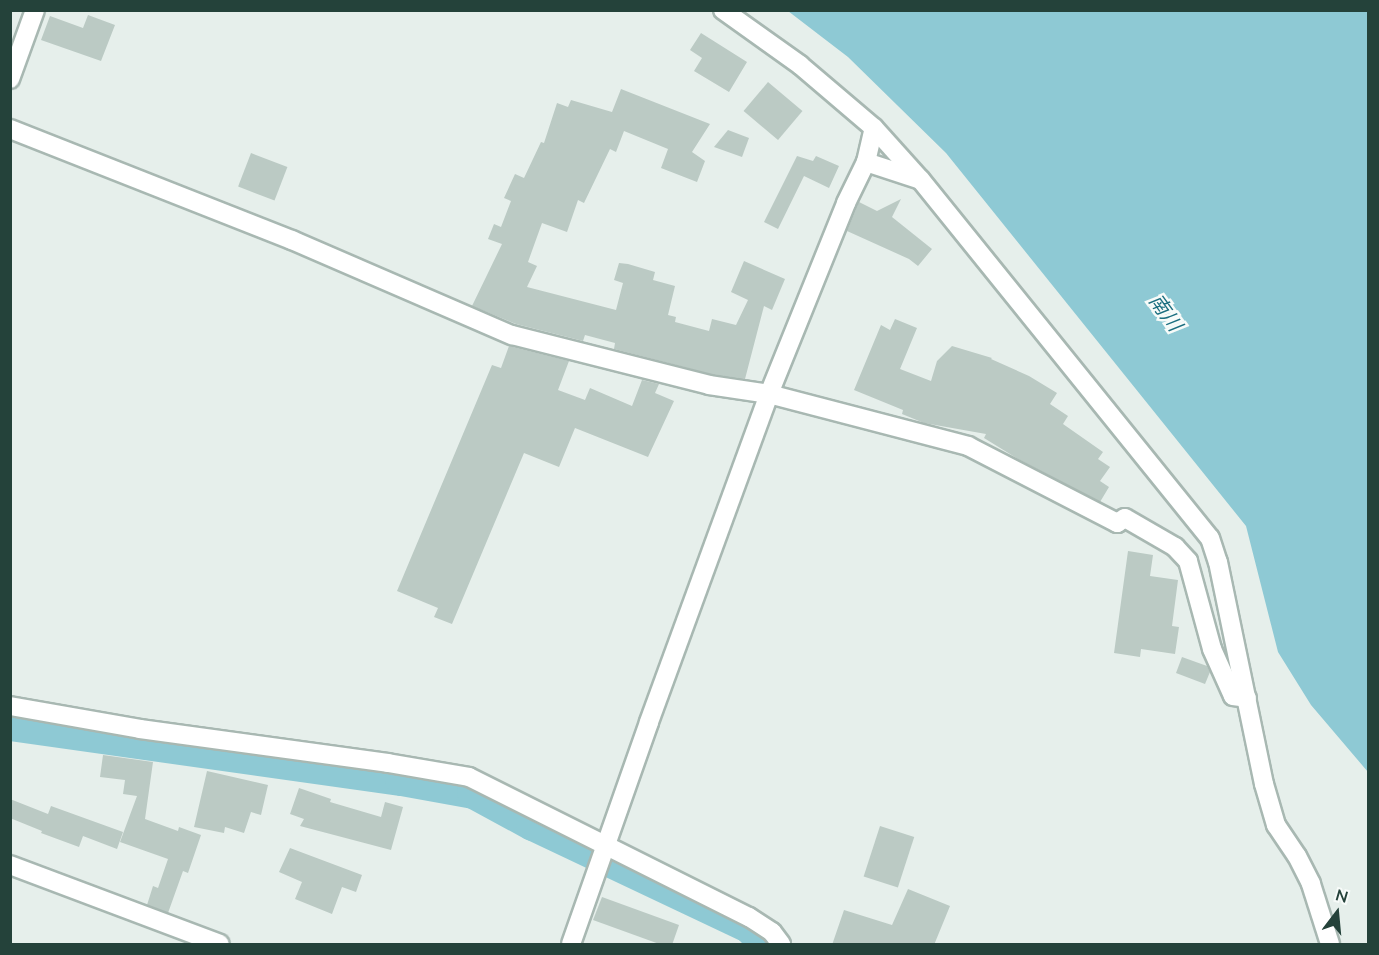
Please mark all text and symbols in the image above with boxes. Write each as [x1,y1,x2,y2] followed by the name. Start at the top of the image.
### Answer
[1145,289,1187,335] water label: 南川
[1307,883,1367,943] north arrow
[1333,884,1351,907] text: N

